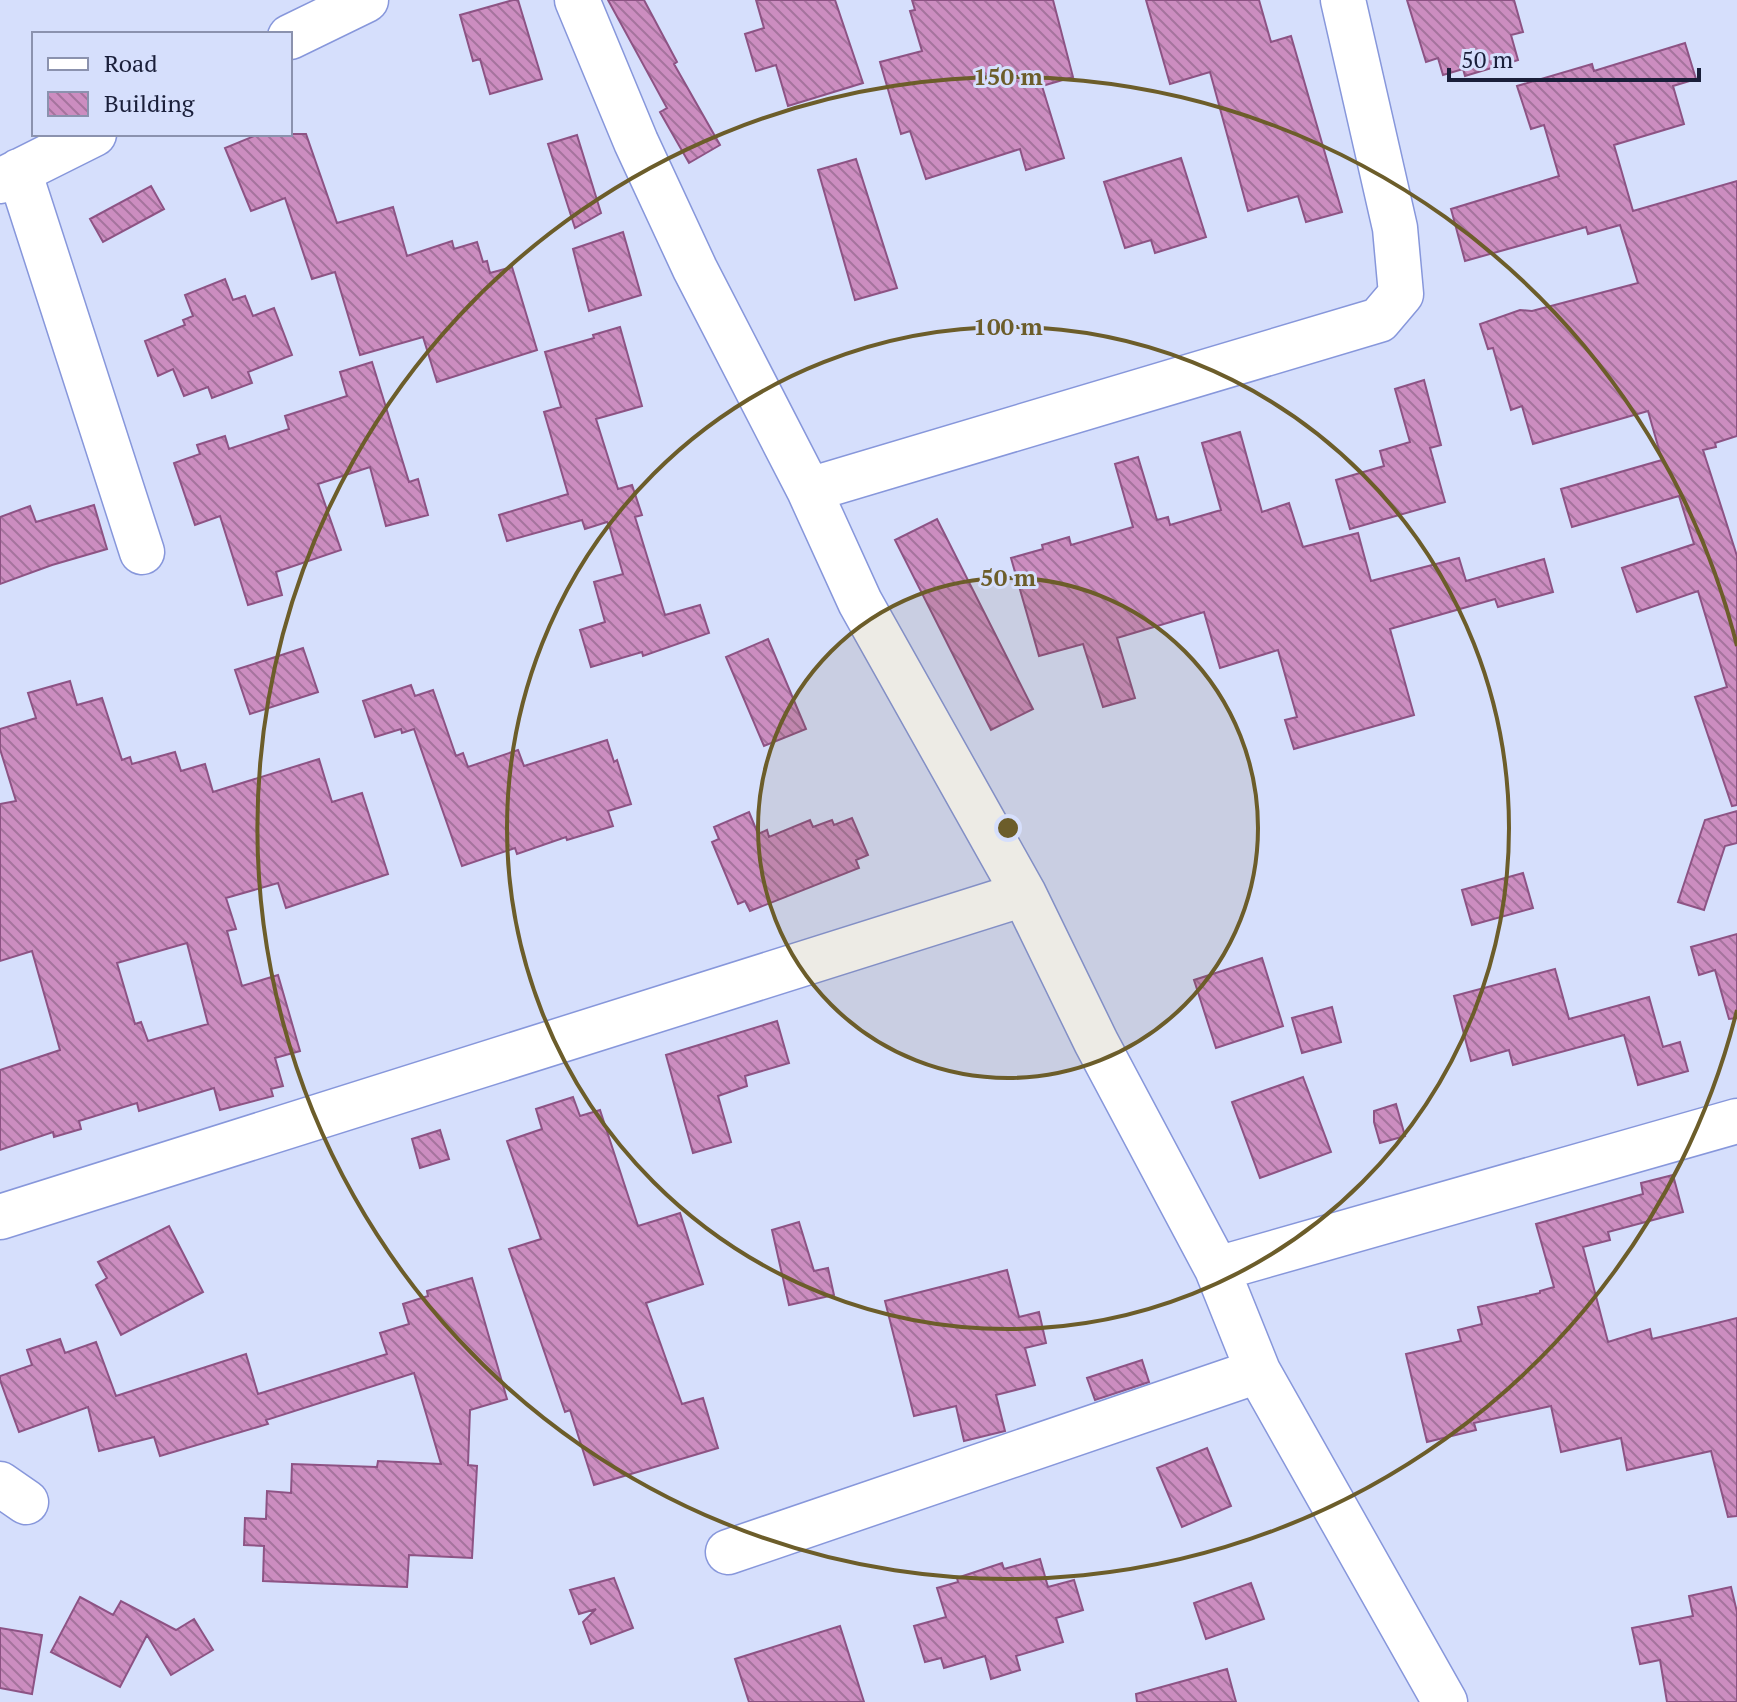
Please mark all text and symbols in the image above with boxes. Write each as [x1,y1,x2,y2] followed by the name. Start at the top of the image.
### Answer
[32,32,292,136] legend
[1449,32,1699,82] scale bar
[1461,43,1513,75] text: 50 m
[104,47,158,79] text: Road
[973,60,1043,92] text: 150 m
[104,87,195,119] text: Building
[973,310,1043,342] text: 100 m
[980,561,1036,593] text: 50 m
[994,814,1022,842] centre of rings

